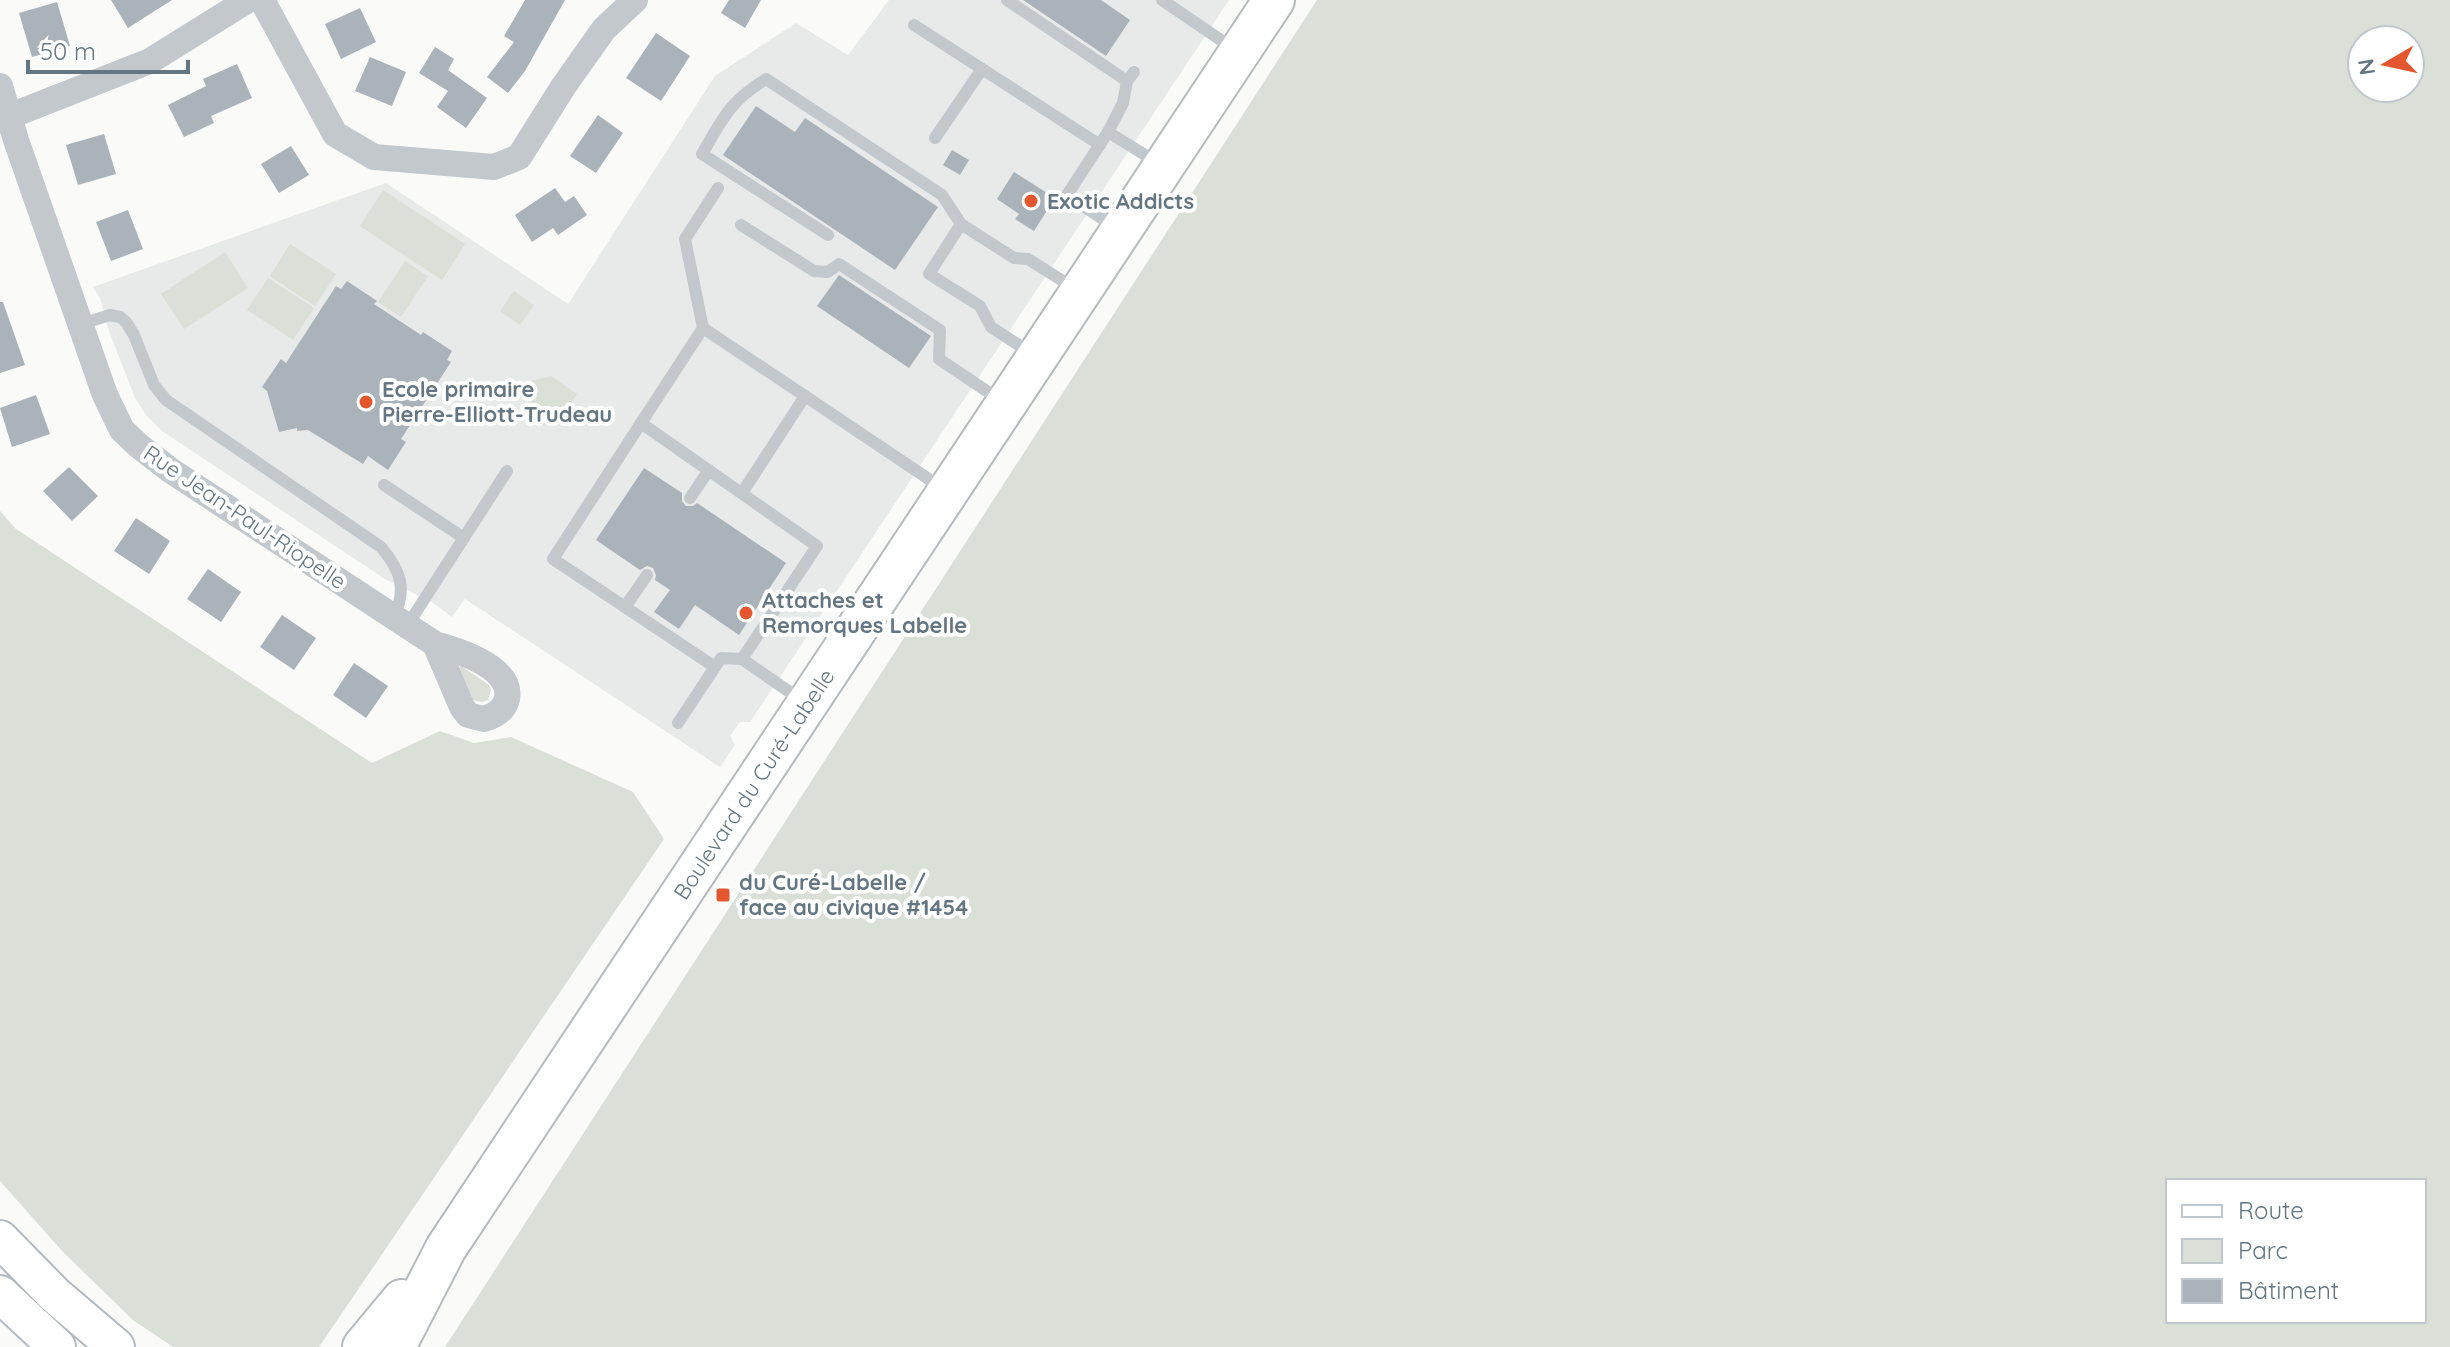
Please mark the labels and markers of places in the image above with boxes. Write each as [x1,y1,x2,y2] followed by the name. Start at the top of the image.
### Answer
[1047,187,1194,215] place label: Exotic Addicts
[1022,192,1040,210] marker: Exotic Addicts
[382,375,612,428] place label: Ecole primaire Pierre-Elliott-Trudeau
[357,393,375,411] marker: Ecole primaire Pierre-Elliott-Trudeau
[762,586,967,639] place label: Attaches et Remorques Labelle
[737,604,755,622] marker: Attaches et Remorques Labelle
[739,868,968,921] place label: du Curé-Labelle / face au civique #1454
[714,886,732,904] marker: du Curé-Labelle / face au civique #1454

